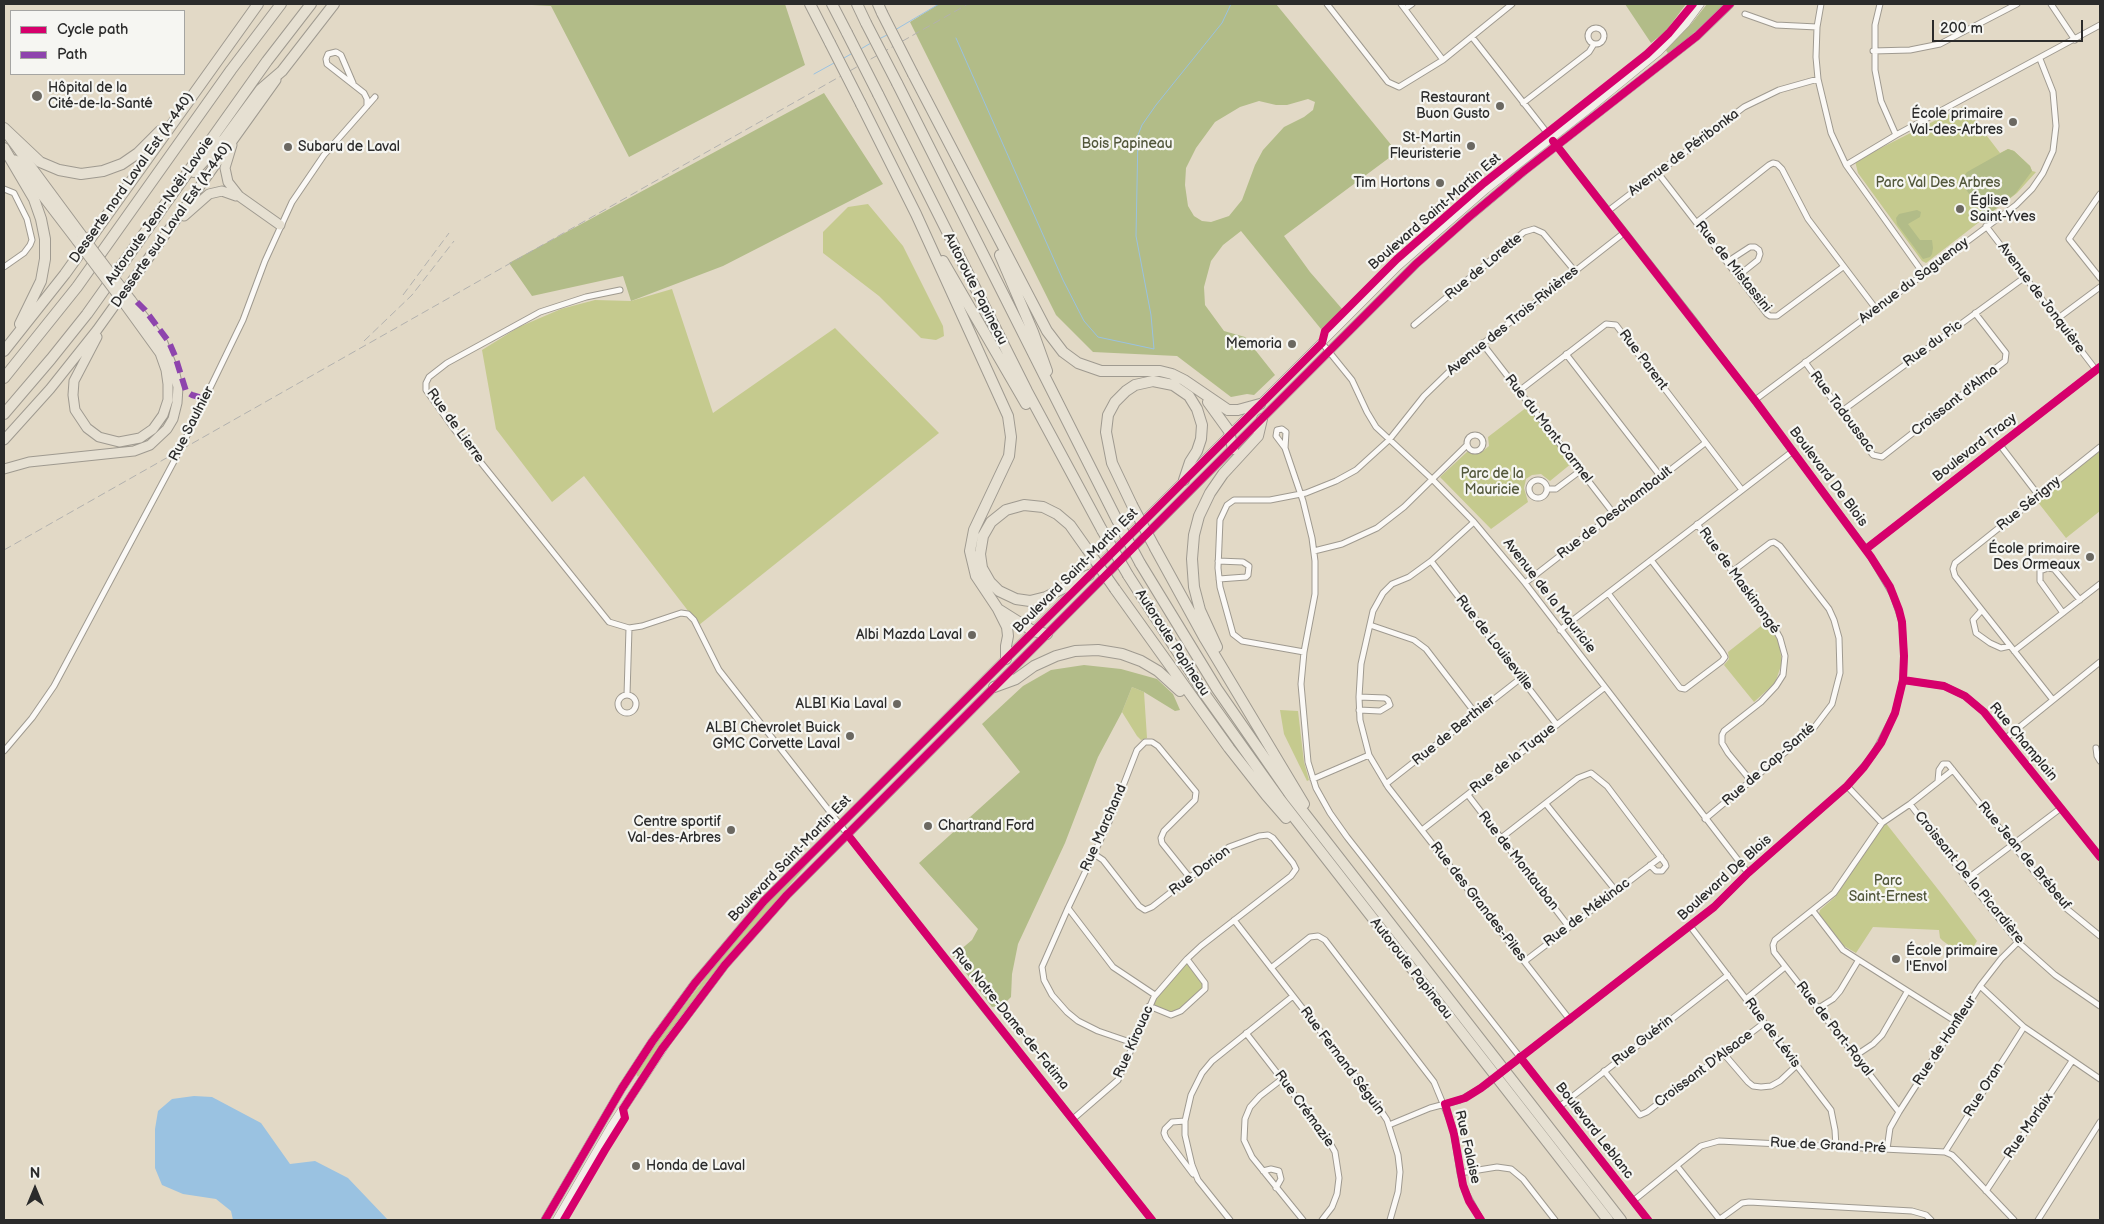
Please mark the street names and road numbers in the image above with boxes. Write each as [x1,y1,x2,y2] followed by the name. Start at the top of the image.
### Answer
[66,89,198,267] street label: Desserte nord Laval Est (A-440)
[1625,106,1743,200] street label: Avenue de Péribonka
[102,133,218,289] street label: Autoroute Jean-Noël-Lavoie
[108,139,236,311] street label: Desserte sud Laval Est (A-440)
[1366,150,1504,274] street label: Boulevard Saint-Martin Est
[1691,218,1775,316] street label: Rue de Mistassini
[939,230,1011,348] street label: Autoroute Papineau
[1442,230,1526,304] street label: Rue de Lorette
[1856,234,1972,328] street label: Avenue du Saguenay
[1994,239,2088,357] street label: Avenue de Jonquière
[1444,263,1582,379] street label: Avenue des Trois-Rivières
[1900,317,1966,371] street label: Rue du Pic
[1615,326,1671,394] street label: Rue Parent
[1908,362,2002,440] street label: Croissant d'Alma
[1806,368,1878,456] street label: Rue Tadoussac
[1501,372,1595,486] street label: Rue du Mont-Carmel
[166,384,218,464] street label: Rue Saulnier
[422,386,488,466] street label: Rue de Lierre
[1930,410,2020,486] street label: Boulevard Tracy
[1785,424,1871,530] street label: Boulevard De Blois
[1554,463,1676,563] street label: Rue de Deschambault
[1994,473,2064,535] street label: Rue Sérigny
[1010,505,1142,637] street label: Boulevard Saint-Martin Est
[1695,525,1783,637] street label: Rue de Maskinongé
[1499,535,1599,657] street label: Avenue de la Mauricie
[1131,586,1213,700] street label: Autoroute Papineau
[1452,592,1536,694] street label: Rue de Louiseville
[1409,692,1499,770] street label: Rue de Berthier
[1985,699,2061,785] street label: Rue Champlain
[1467,720,1559,798] street label: Rue de la Tuque
[1719,720,1819,810] street label: Rue de Cap-Santé
[1077,782,1131,874] street label: Rue Marchand
[725,792,855,926] street label: Boulevard Saint-Martin Est
[1974,799,2074,913] street label: Rue Jean de Brébeuf
[1474,808,1562,914] street label: Rue de Montauban
[1910,808,2028,948] street label: Croissant De la Picardière
[1675,831,1775,925] street label: Boulevard De Blois
[1426,839,1530,965] street label: Rue des Grandes-Piles
[1166,843,1234,899] street label: Rue Dorion
[1540,875,1634,951] street label: Rue de Mékinac
[1366,915,1456,1023] street label: Autoroute Papineau
[947,945,1073,1093] street label: Rue Notre-Dame-de-Fatima
[1792,978,1876,1080] street label: Rue de Port-Royal
[1910,993,1980,1089] street label: Rue de Honfleur
[1740,995,1804,1071] street label: Rue de Lévis
[1110,1003,1158,1081] street label: Rue Kirouac
[1296,1004,1388,1118] street label: Rue Fernand Séguin
[1609,1012,1677,1070] street label: Rue Guérin
[1652,1027,1756,1111] street label: Croissant D'Alsace
[1961,1060,2007,1120] street label: Rue Oran
[1271,1067,1337,1151] street label: Rue Crémazie
[1551,1079,1637,1183] street label: Boulevard Leblanc
[2001,1090,2057,1162] street label: Rue Morlaix
[1450,1109,1484,1185] street label: Rue Falaise
[1770,1135,1886,1157] street label: Rue de Grand-Pré

